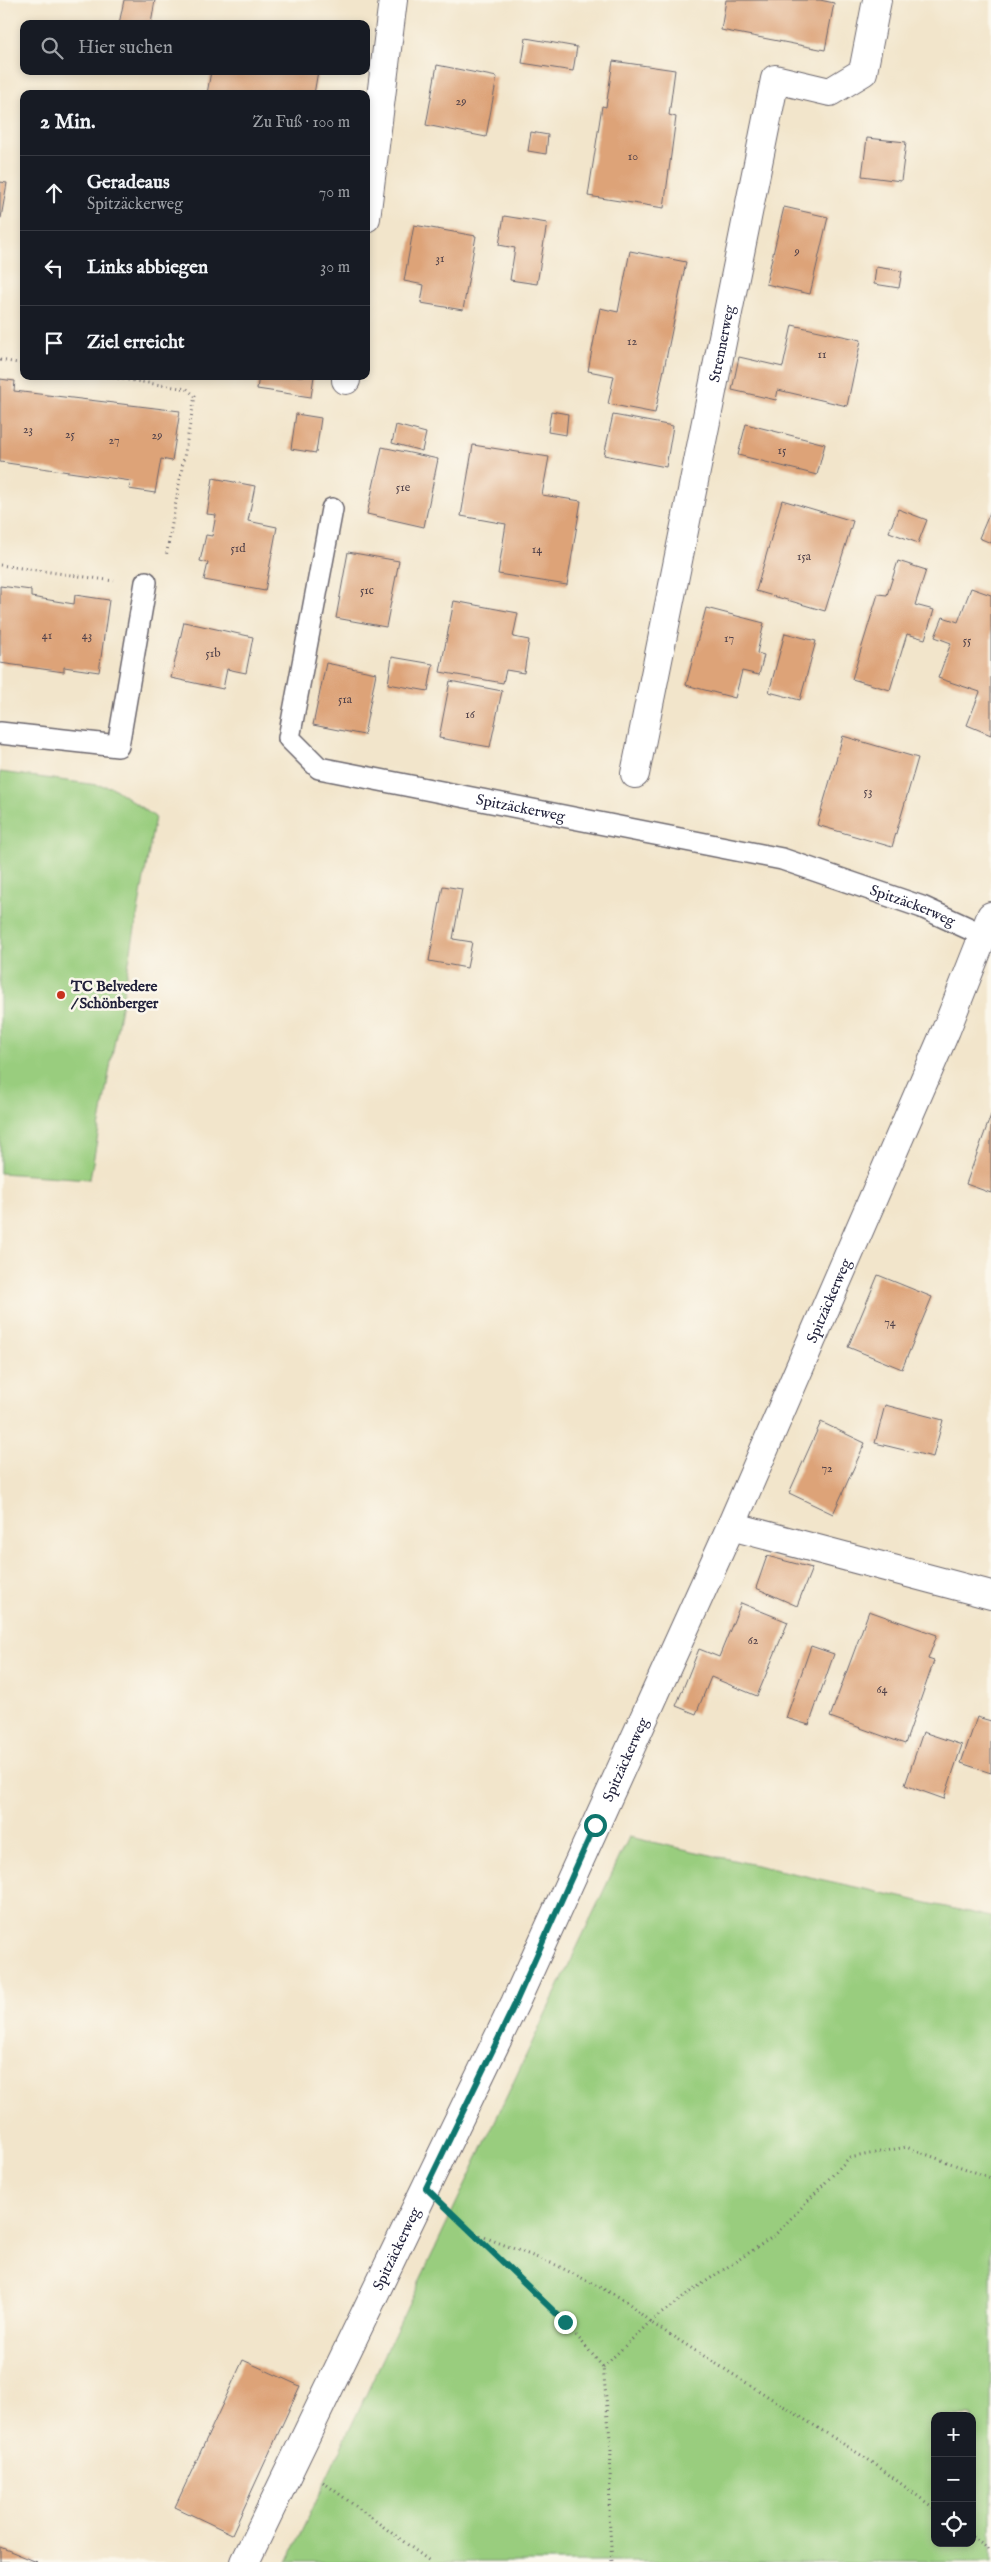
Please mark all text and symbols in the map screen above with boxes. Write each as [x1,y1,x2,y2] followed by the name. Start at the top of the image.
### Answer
[20,20,370,75] search box
[38,34,66,62] icon: search
[78,36,173,60] text: Hier suchen
[456,94,466,109] house number: 29
[40,109,96,136] text: 2 Min.
[252,113,350,133] text: Zu Fuß · 100 m
[628,149,638,164] house number: 10
[87,171,170,195] text: Geradeaus
[40,179,68,207] icon: ahead
[319,183,350,203] text: 70 m
[87,195,183,215] text: Spitzäckerweg
[793,244,800,259] house number: 9
[436,251,444,266] house number: 31
[40,254,68,282] icon: left
[87,256,208,280] text: Links abbiegen
[320,258,350,278] text: 30 m
[705,302,739,384] street label: Strennerweg
[40,329,68,357] icon: arrive
[87,331,185,355] text: Ziel erreicht
[627,334,637,349] house number: 12
[818,347,826,362] house number: 11
[23,422,33,437] house number: 23
[65,427,76,442] house number: 25
[152,428,162,443] house number: 29
[108,433,120,448] house number: 27
[778,443,787,458] house number: 15
[396,480,411,495] house number: 51e
[230,541,246,556] house number: 51d
[532,542,542,557] house number: 14
[797,549,812,564] house number: 15a
[360,583,374,598] house number: 51c
[42,628,52,643] house number: 41
[82,628,92,643] house number: 43
[724,631,734,646] house number: 17
[963,633,972,648] house number: 55
[205,646,221,661] house number: 51b
[338,692,353,707] house number: 51a
[465,707,476,722] house number: 16
[864,784,872,799] house number: 53
[475,790,568,826] street label: Spitzäckerweg
[868,880,959,931] street label: Spitzäckerweg
[70,977,159,1013] place label: TC Belvedere / Schönberger
[55,989,67,1001] marker: TC Belvedere / Schönberger
[802,1255,856,1346] street label: Spitzäckerweg
[884,1315,896,1330] house number: 74
[821,1461,833,1476] house number: 72
[748,1633,759,1648] house number: 62
[877,1682,888,1697] house number: 64
[598,1714,653,1804] street label: Spitzäckerweg
[584,1814,607,1837] route start
[368,2203,425,2293] street label: Spitzäckerweg
[554,2311,577,2334] route end
[931,2412,976,2547] map controls
[931,2412,976,2457] button: +
[931,2457,976,2502] button: −
[931,2502,976,2547] button: locate

